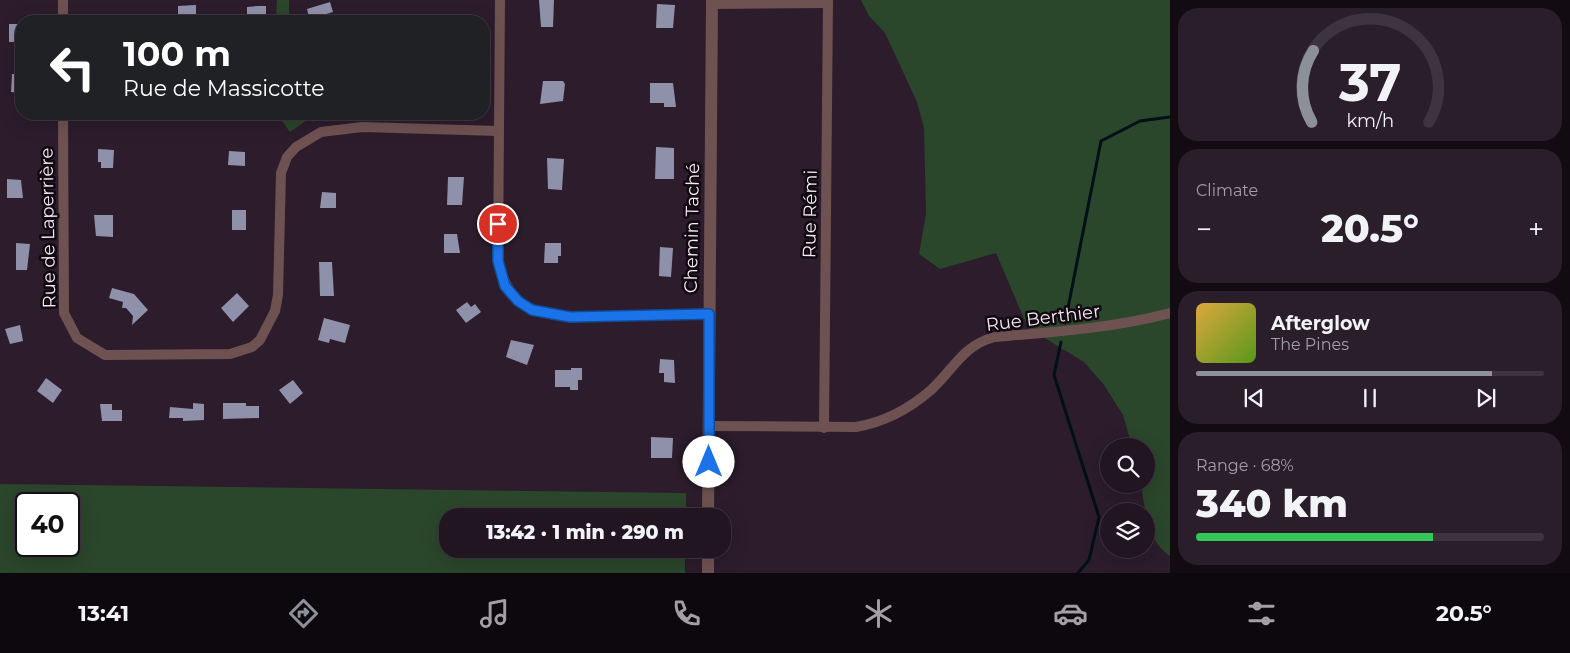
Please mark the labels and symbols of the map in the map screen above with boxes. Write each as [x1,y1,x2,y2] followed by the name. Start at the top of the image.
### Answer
[36,147,60,308] street label: Rue de Laperrière
[680,163,704,293] street label: Chemin Taché
[798,170,822,258] street label: Rue Rémi
[477,203,519,245] pin
[985,300,1101,336] street label: Rue Berthier
[682,435,734,487] position arrow
[15,492,80,557] speed limit sign: 40

